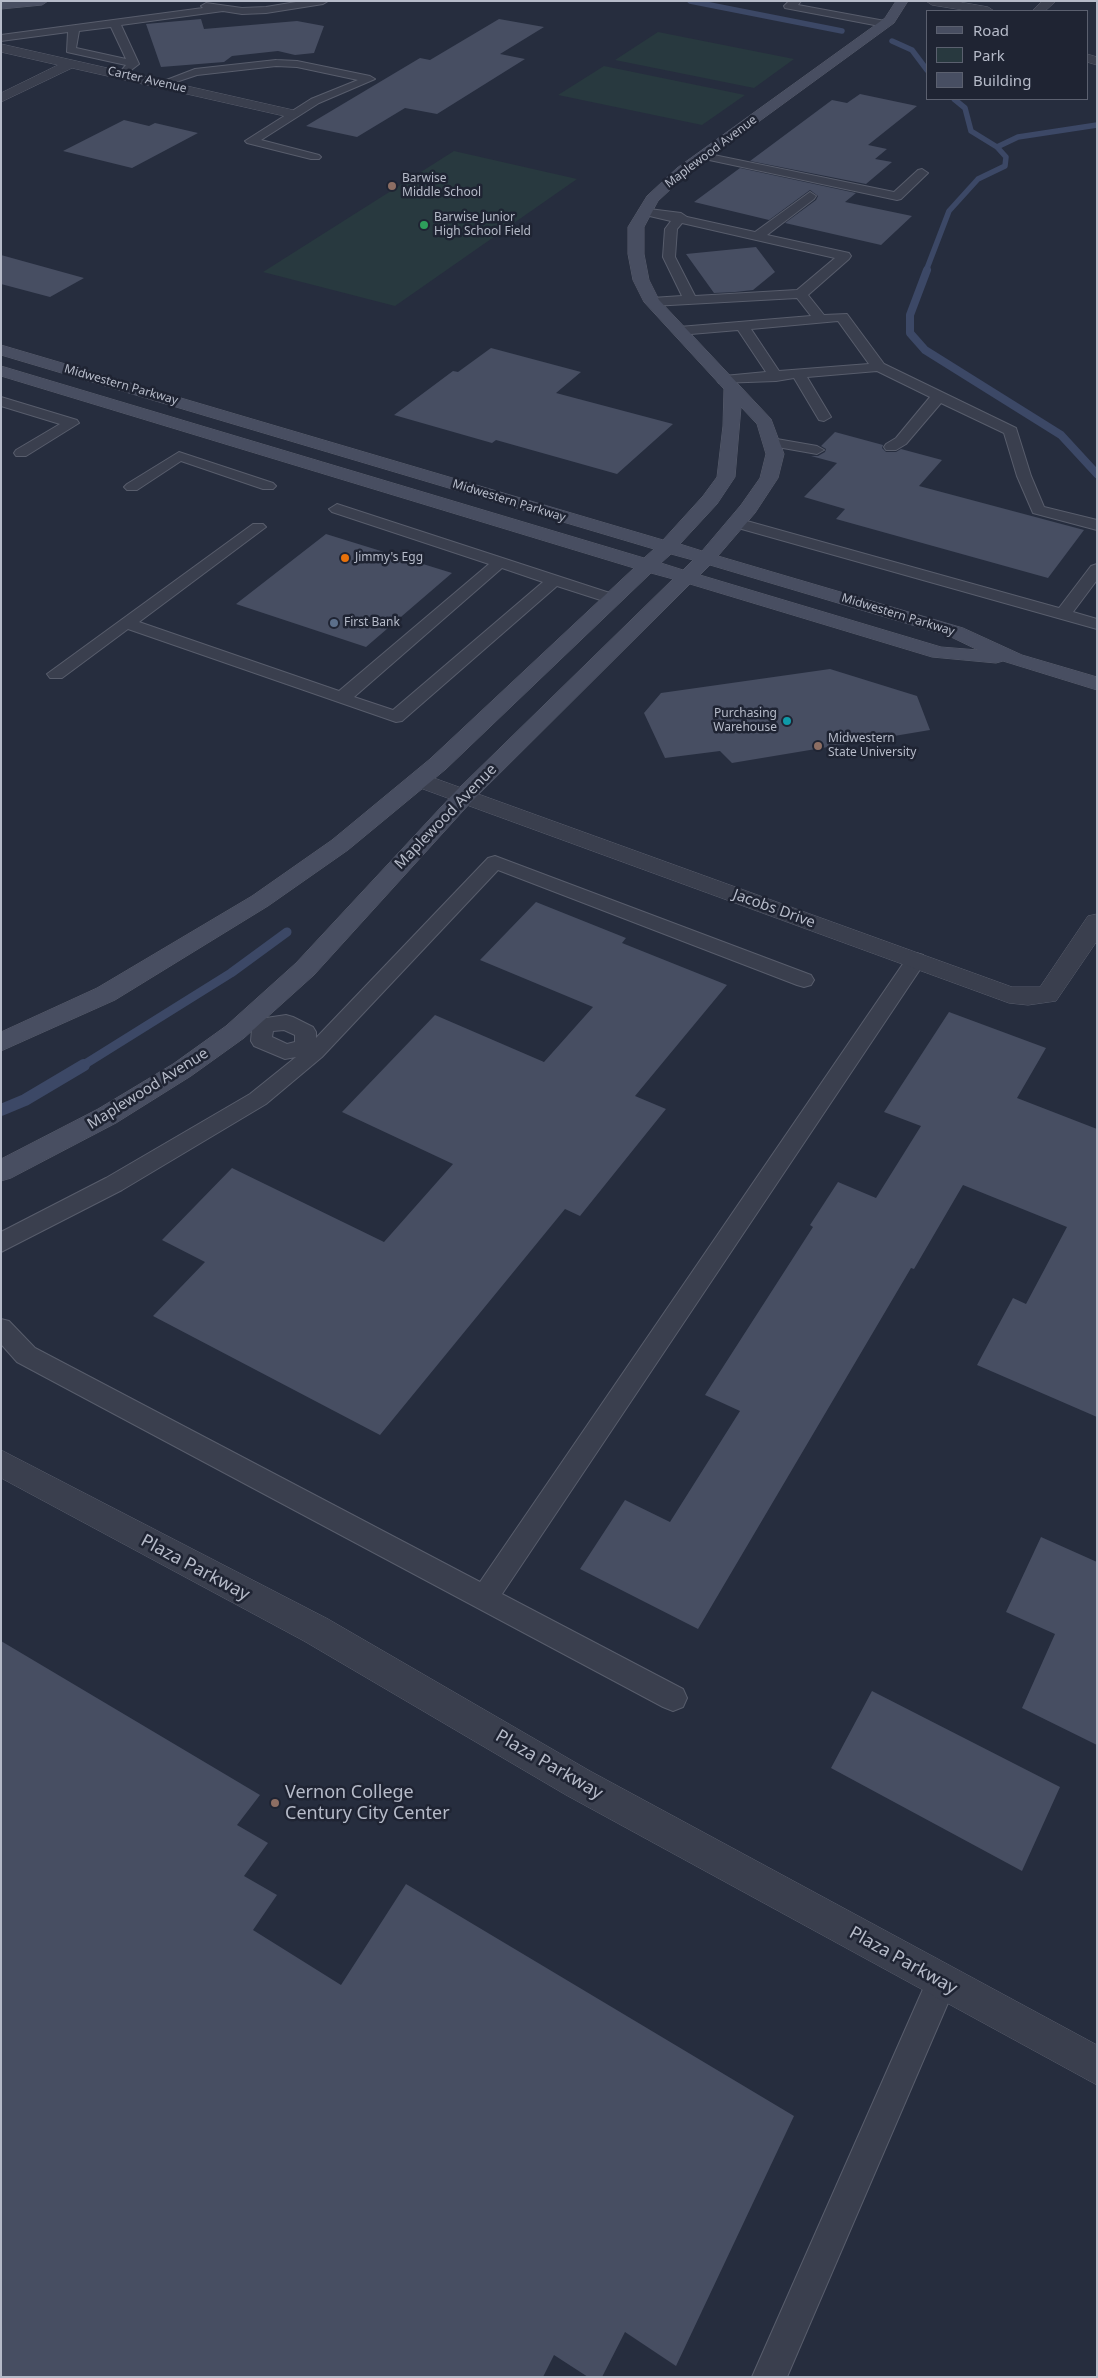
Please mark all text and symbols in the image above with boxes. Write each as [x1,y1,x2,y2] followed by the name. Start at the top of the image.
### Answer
[926,10,1088,100] legend
[973,20,1009,40] text: Road
[973,45,1005,65] text: Park
[106,64,188,96] street label: Carter Avenue
[973,70,1031,90] text: Building
[662,113,760,191] street label: Maplewood Avenue
[402,172,481,200] place label: Barwise Middle School
[386,180,398,192] marker: Barwise Middle School
[434,211,531,239] place label: Barwise Junior High School Field
[418,219,430,231] marker: Barwise Junior High School Field
[63,362,179,408] street label: Midwestern Parkway
[451,477,567,525] street label: Midwestern Parkway
[355,551,423,565] place label: Jimmy's Egg
[339,552,351,564] marker: Jimmy's Egg
[840,591,956,639] street label: Midwestern Parkway
[344,616,400,630] place label: First Bank
[328,617,340,629] marker: First Bank
[713,707,777,735] place label: Purchasing Warehouse
[781,715,793,727] marker: Purchasing Warehouse
[828,732,916,760] place label: Midwestern State University
[812,740,824,752] marker: Midwestern State University
[391,761,501,873] street label: Maplewood Avenue
[730,886,818,932] street label: Jacobs Drive
[84,1045,212,1133] street label: Maplewood Avenue
[137,1530,253,1606] street label: Plaza Parkway
[491,1726,607,1804] street label: Plaza Parkway
[285,1782,450,1825] place label: Vernon College Century City Center
[269,1797,281,1809] marker: Vernon College Century City Center
[845,1922,961,2000] street label: Plaza Parkway

